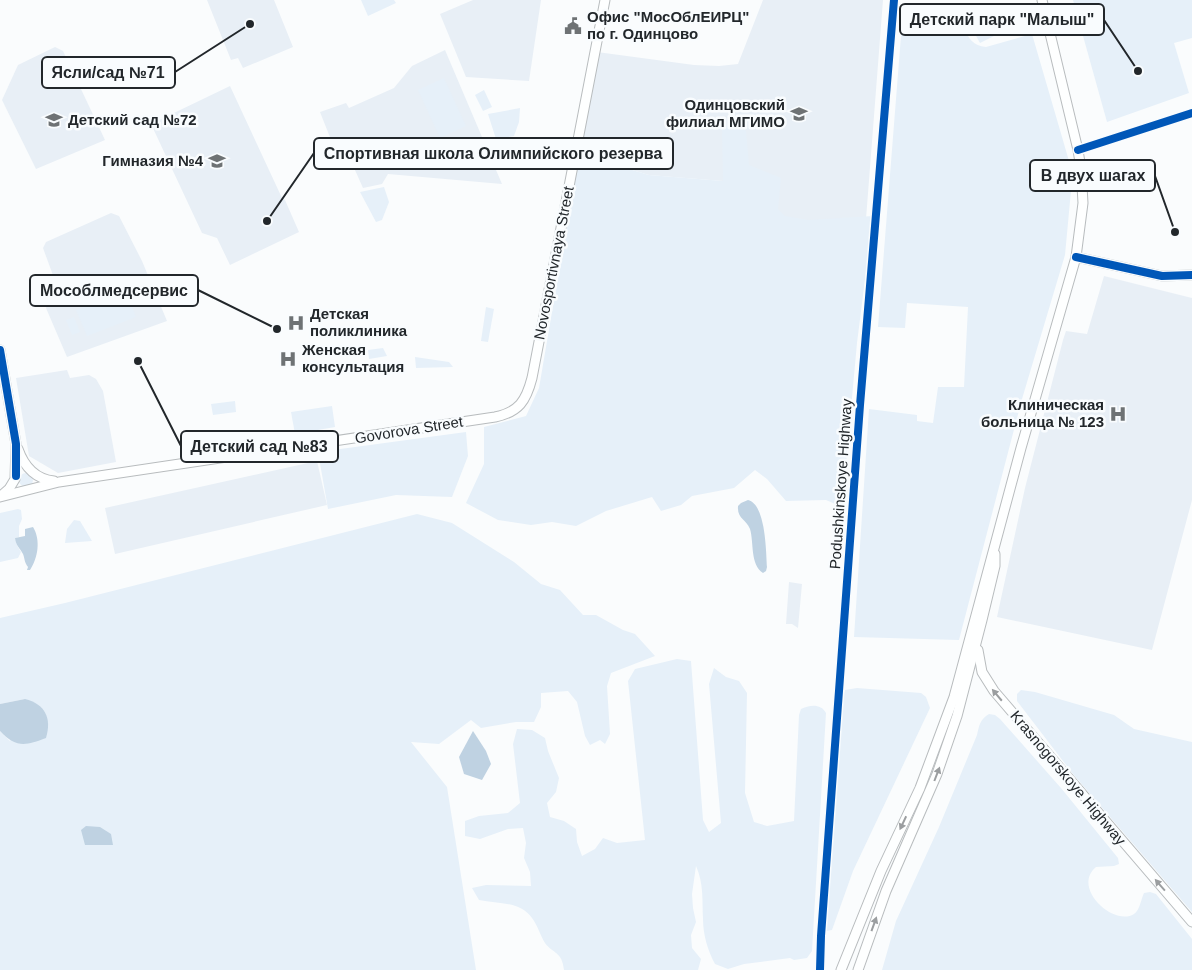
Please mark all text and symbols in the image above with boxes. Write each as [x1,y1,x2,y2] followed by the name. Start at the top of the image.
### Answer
[900,4,1104,35] callout: Детский парк "Малыш"
[587,8,749,42] place label: Офис "МосОблЕИРЦ" по г. Одинцово
[910,11,1094,28] text: Детский парк "Малыш"
[563,16,583,36] public building icon: Офис "МосОблЕИРЦ" по г. Одинцово
[42,57,175,88] callout: Ясли/сад №71
[51,64,165,81] text: Ясли/сад №71
[666,96,785,130] place label: Одинцовский филиал МГИМО
[789,104,809,124] school or university icon: Одинцовский филиал МГИМО
[44,110,64,130] school or university icon: Детский сад №72
[68,111,197,128] place label: Детский сад №72
[314,138,673,169] callout: Спортивная школа Олимпийского резерва
[324,145,662,162] text: Спортивная школа Олимпийского резерва
[207,151,227,171] school or university icon: Гимназия №4
[102,152,204,169] place label: Гимназия №4
[1030,160,1155,191] callout: В двух шагах
[1041,167,1145,184] text: В двух шагах
[530,184,577,341] street label: Novosportivnaya Street
[30,275,198,306] callout: Мособлмедсервис
[40,282,188,299] text: Мособлмедсервис
[310,305,408,339] place label: Детская поликлиника
[286,313,306,333] hospital icon: Детская поликлиника
[301,341,404,375] place label: Женская консультация
[278,349,298,369] hospital icon: Женская консультация
[981,396,1104,430] place label: Клиническая больница № 123
[826,398,855,570] street label: Podushkinskoye Highway
[1108,404,1128,424] hospital icon: Клиническая больница № 123
[354,412,465,446] street label: Govorova Street
[181,431,338,462] callout: Детский сад №83
[190,438,328,455] text: Детский сад №83
[992,689,1003,702] one-way arrow
[1007,707,1130,849] street label: Krasnogorskoye Highway
[933,767,941,781] one-way arrow
[899,816,908,831] one-way arrow
[1154,880,1166,892] one-way arrow
[870,916,878,931] one-way arrow

